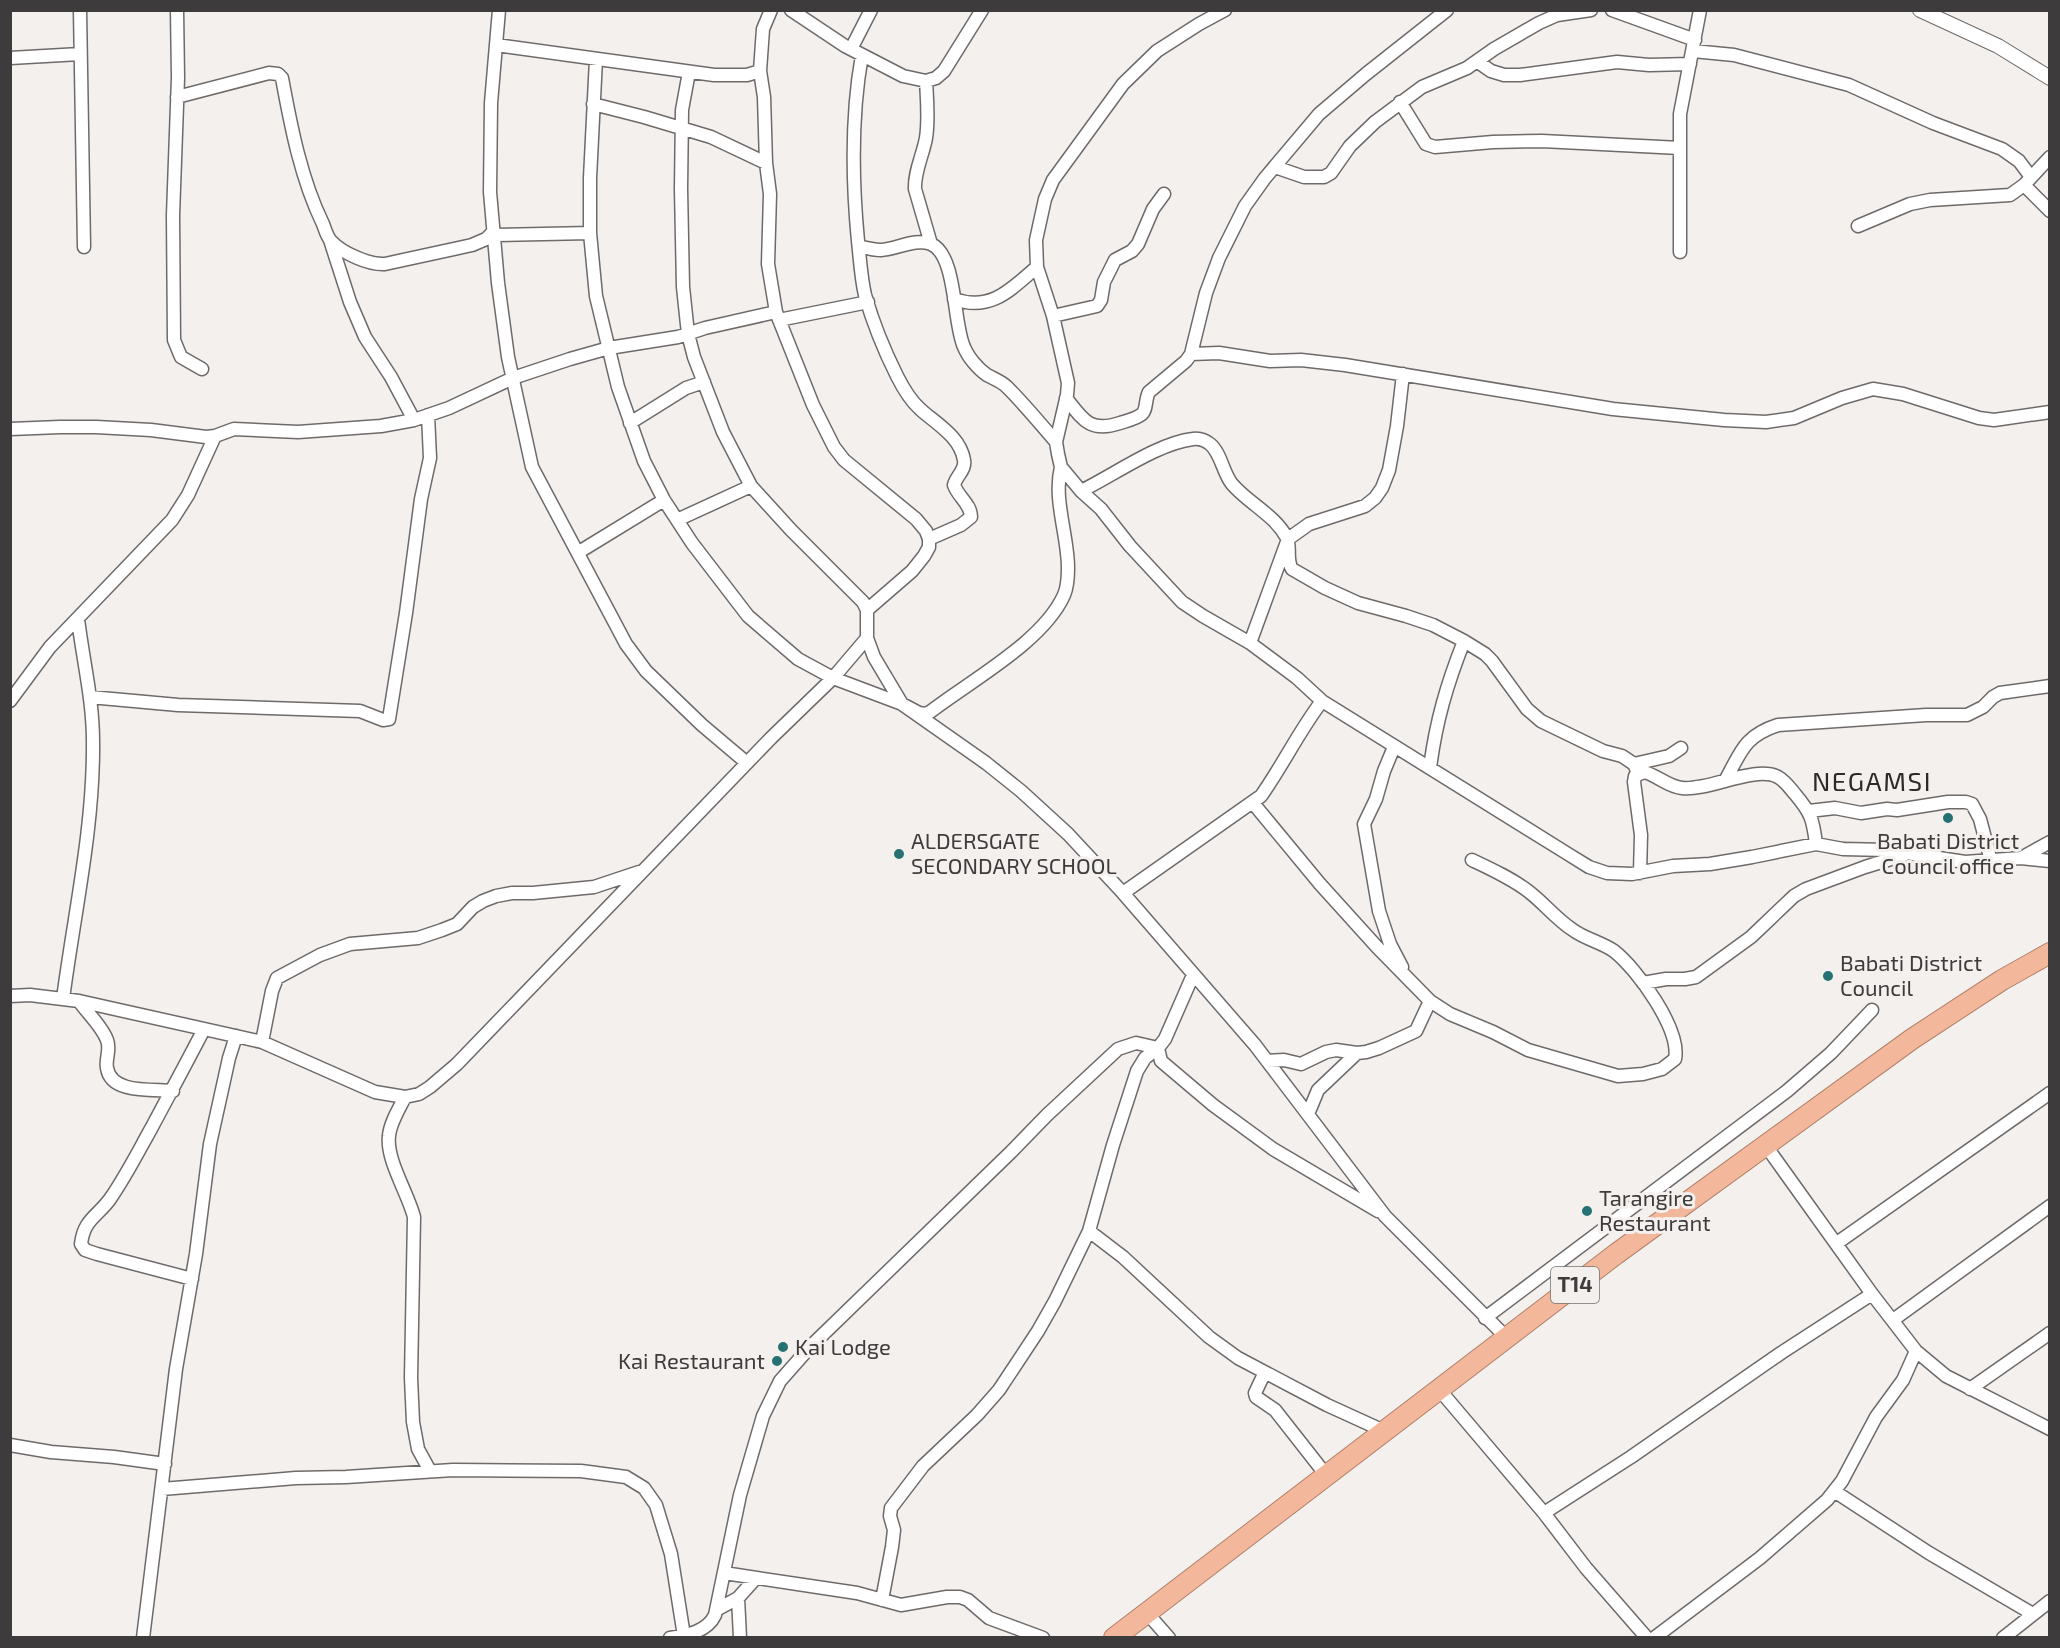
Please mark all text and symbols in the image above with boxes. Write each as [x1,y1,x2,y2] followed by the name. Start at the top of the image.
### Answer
[1812,765,1932,796] district label: NEGAMSI
[1941,811,1955,825] marker: Babati District Council office
[911,827,1117,878] place label: ALDERSGATE SECONDARY SCHOOL
[1877,827,2019,878] place label: Babati District Council office
[892,847,906,861] marker: ALDERSGATE SECONDARY SCHOOL
[1840,949,1982,1000] place label: Babati District Council
[1821,969,1835,983] marker: Babati District Council
[1599,1184,1711,1235] place label: Tarangire Restaurant
[1580,1204,1594,1218] marker: Tarangire Restaurant
[1551,1267,1599,1303] road number: T14
[795,1333,891,1359] place label: Kai Lodge
[776,1340,790,1354] marker: Kai Lodge
[618,1347,765,1373] place label: Kai Restaurant
[770,1354,784,1368] marker: Kai Restaurant

